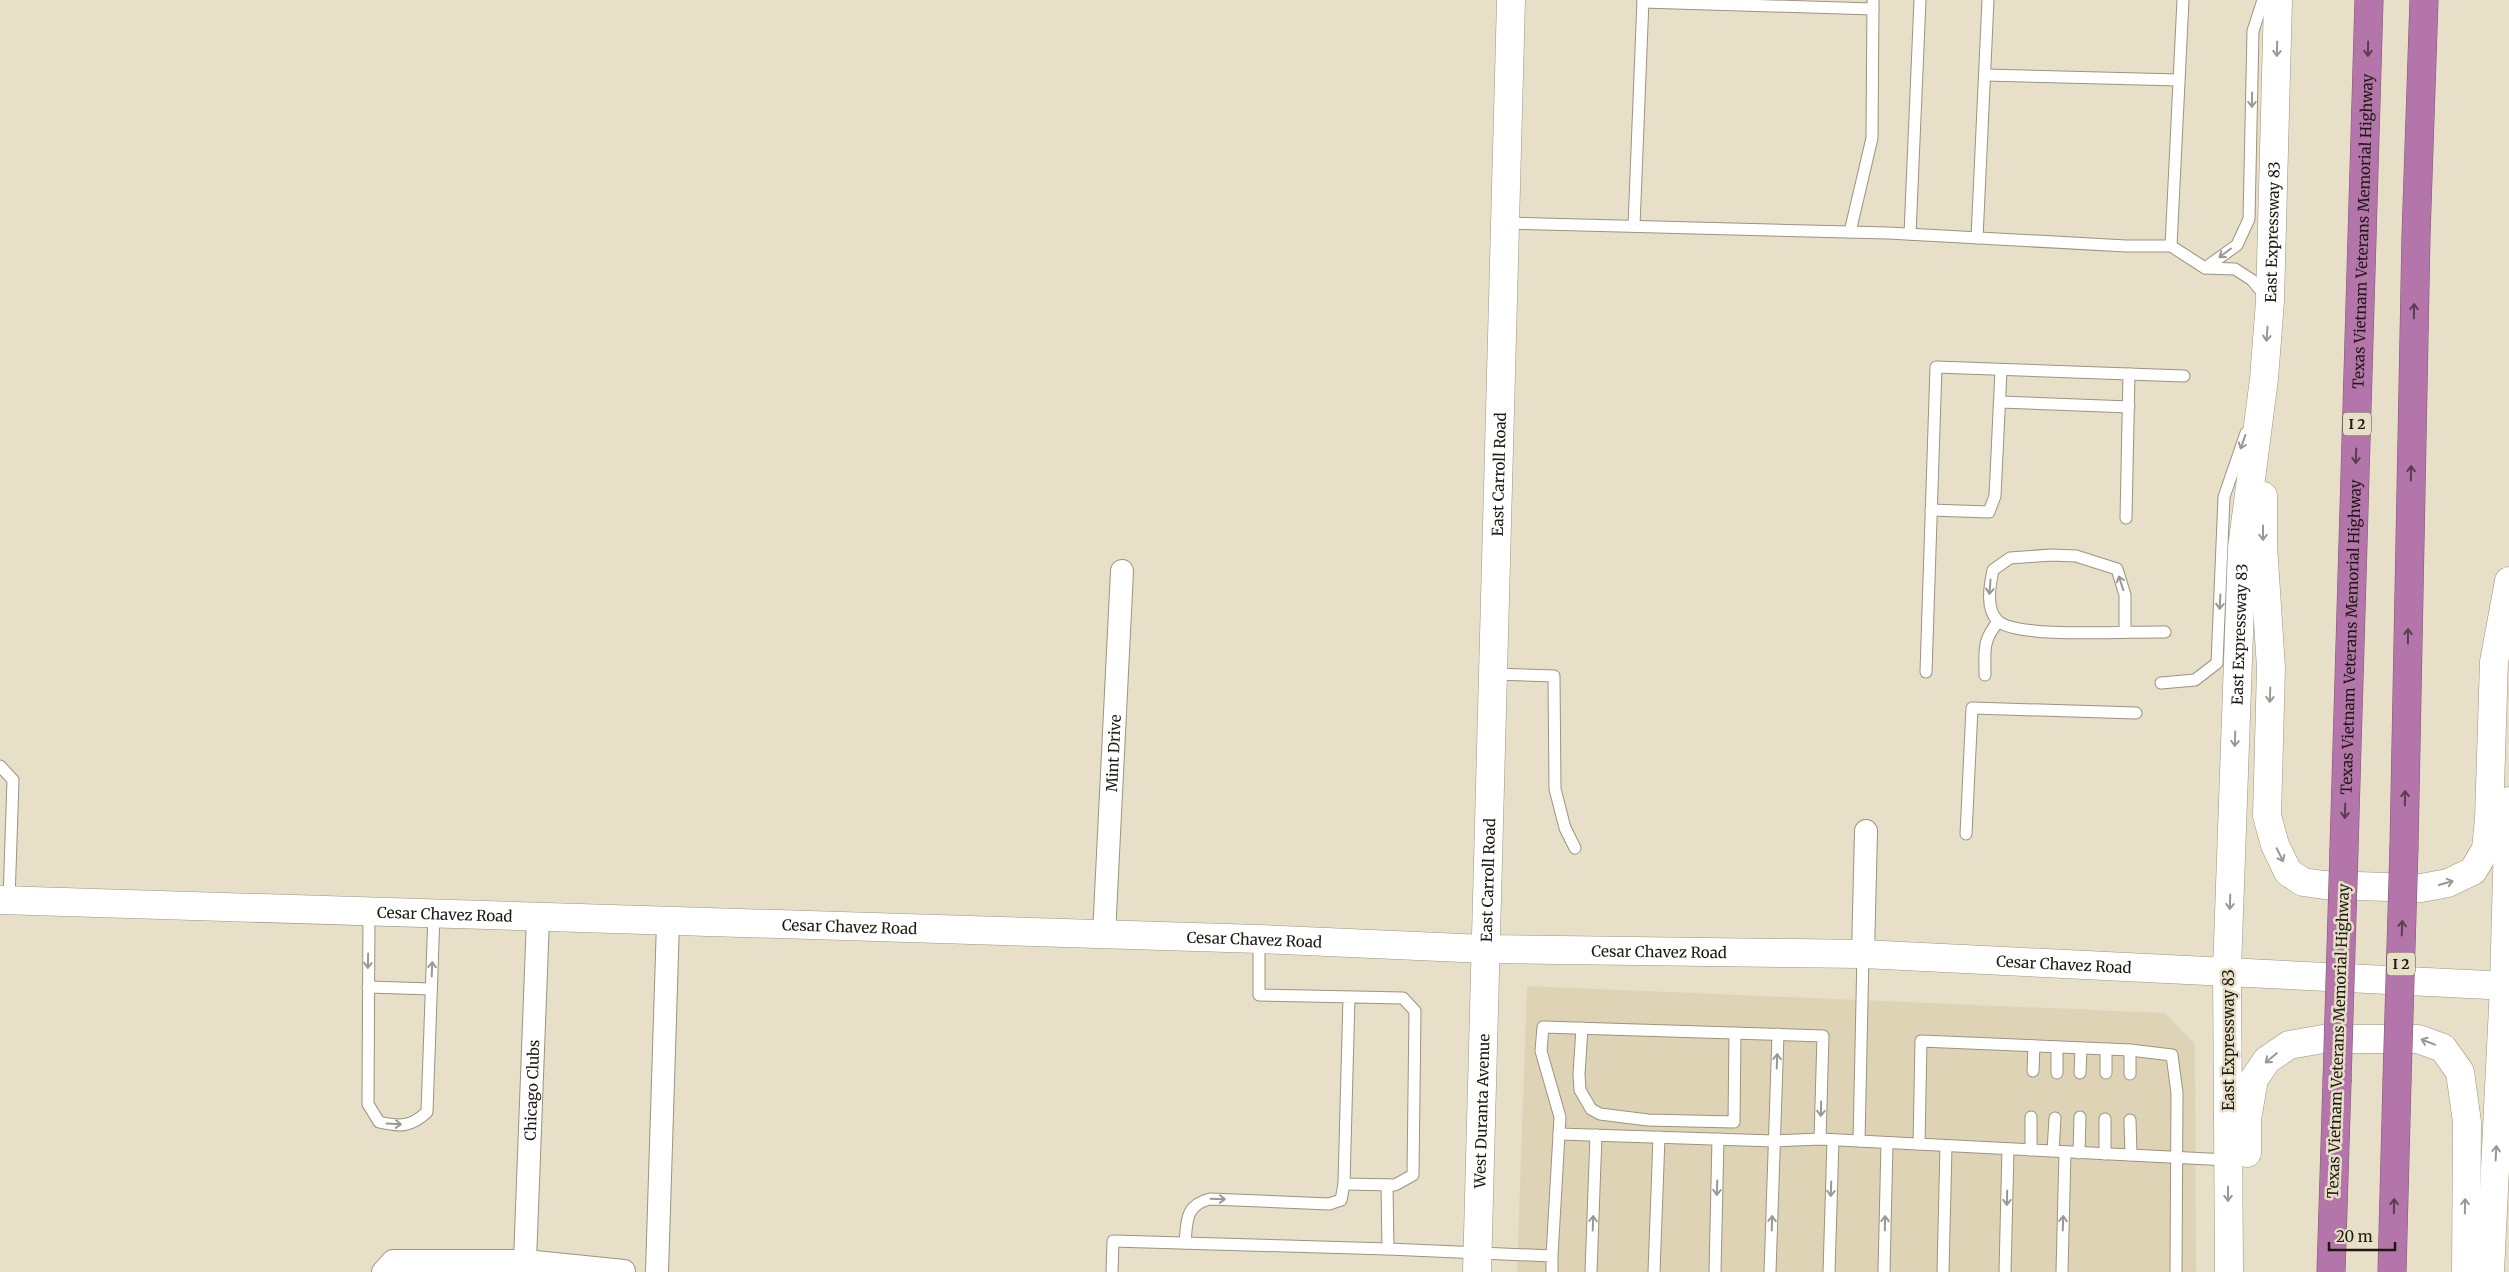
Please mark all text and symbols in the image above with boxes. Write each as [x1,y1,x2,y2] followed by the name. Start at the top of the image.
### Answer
[2272,40,2282,56] one-way arrow
[2363,40,2373,56] one-way arrow
[2348,73,2376,389] street label: Texas Vietnam Veterans Memorial Highway
[2247,91,2257,107] one-way arrow
[2260,161,2283,303] street label: East Expressway 83
[2219,248,2232,259] one-way arrow
[2410,303,2419,319] one-way arrow
[2263,325,2272,341] one-way arrow
[1487,412,1509,537] street label: East Carroll Road
[2343,412,2371,436] road number: I 2
[2237,434,2247,450] one-way arrow
[2352,448,2361,464] one-way arrow
[2406,466,2416,482] one-way arrow
[2336,479,2364,795] street label: Texas Vietnam Veterans Memorial Highway
[2258,524,2268,541] one-way arrow
[2227,563,2251,705] street label: East Expressway 83
[2116,575,2126,591] one-way arrow
[1986,579,1995,595] one-way arrow
[2215,593,2224,609] one-way arrow
[2403,628,2413,644] one-way arrow
[2266,687,2275,703] one-way arrow
[1102,714,1124,793] street label: Mint Drive
[2231,731,2240,747] one-way arrow
[2400,791,2410,807] one-way arrow
[2341,803,2350,819] one-way arrow
[1476,818,1499,942] street label: East Carroll Road
[2275,848,2285,863] one-way arrow
[2437,877,2453,887] one-way arrow
[2323,883,2353,1199] street label: Texas Vietnam Veterans Memorial Highway
[2225,894,2234,910] one-way arrow
[377,902,513,925] street label: Cesar Chavez Road
[782,915,918,938] street label: Cesar Chavez Road
[2397,920,2406,936] one-way arrow
[1186,927,1323,951] street label: Cesar Chavez Road
[1591,941,1727,962] street label: Cesar Chavez Road
[1996,951,2132,977] street label: Cesar Chavez Road
[364,952,373,968] one-way arrow
[2387,952,2415,976] road number: I 2
[427,962,437,978] one-way arrow
[2219,969,2238,1111] street label: East Expressway 83
[1470,1033,1493,1189] street label: West Duranta Avenue
[2421,1037,2436,1046] one-way arrow
[520,1039,543,1141] street label: Chicago Clubs
[2265,1052,2278,1063] one-way arrow
[1772,1053,1782,1070] one-way arrow
[1816,1100,1826,1117] one-way arrow
[386,1119,402,1129] one-way arrow
[2491,1146,2501,1162] one-way arrow
[1712,1179,1722,1195] one-way arrow
[1827,1181,1836,1197] one-way arrow
[2223,1186,2233,1202] one-way arrow
[2002,1189,2011,1205] one-way arrow
[1210,1194,1226,1204] one-way arrow
[2389,1198,2399,1214] one-way arrow
[2460,1198,2470,1214] one-way arrow
[1588,1216,1598,1232] one-way arrow
[1767,1216,1777,1232] one-way arrow
[1880,1216,1890,1232] one-way arrow
[2058,1216,2068,1232] one-way arrow
[2329,1220,2395,1252] scale bar
[2336,1227,2373,1246] text: 20 m

